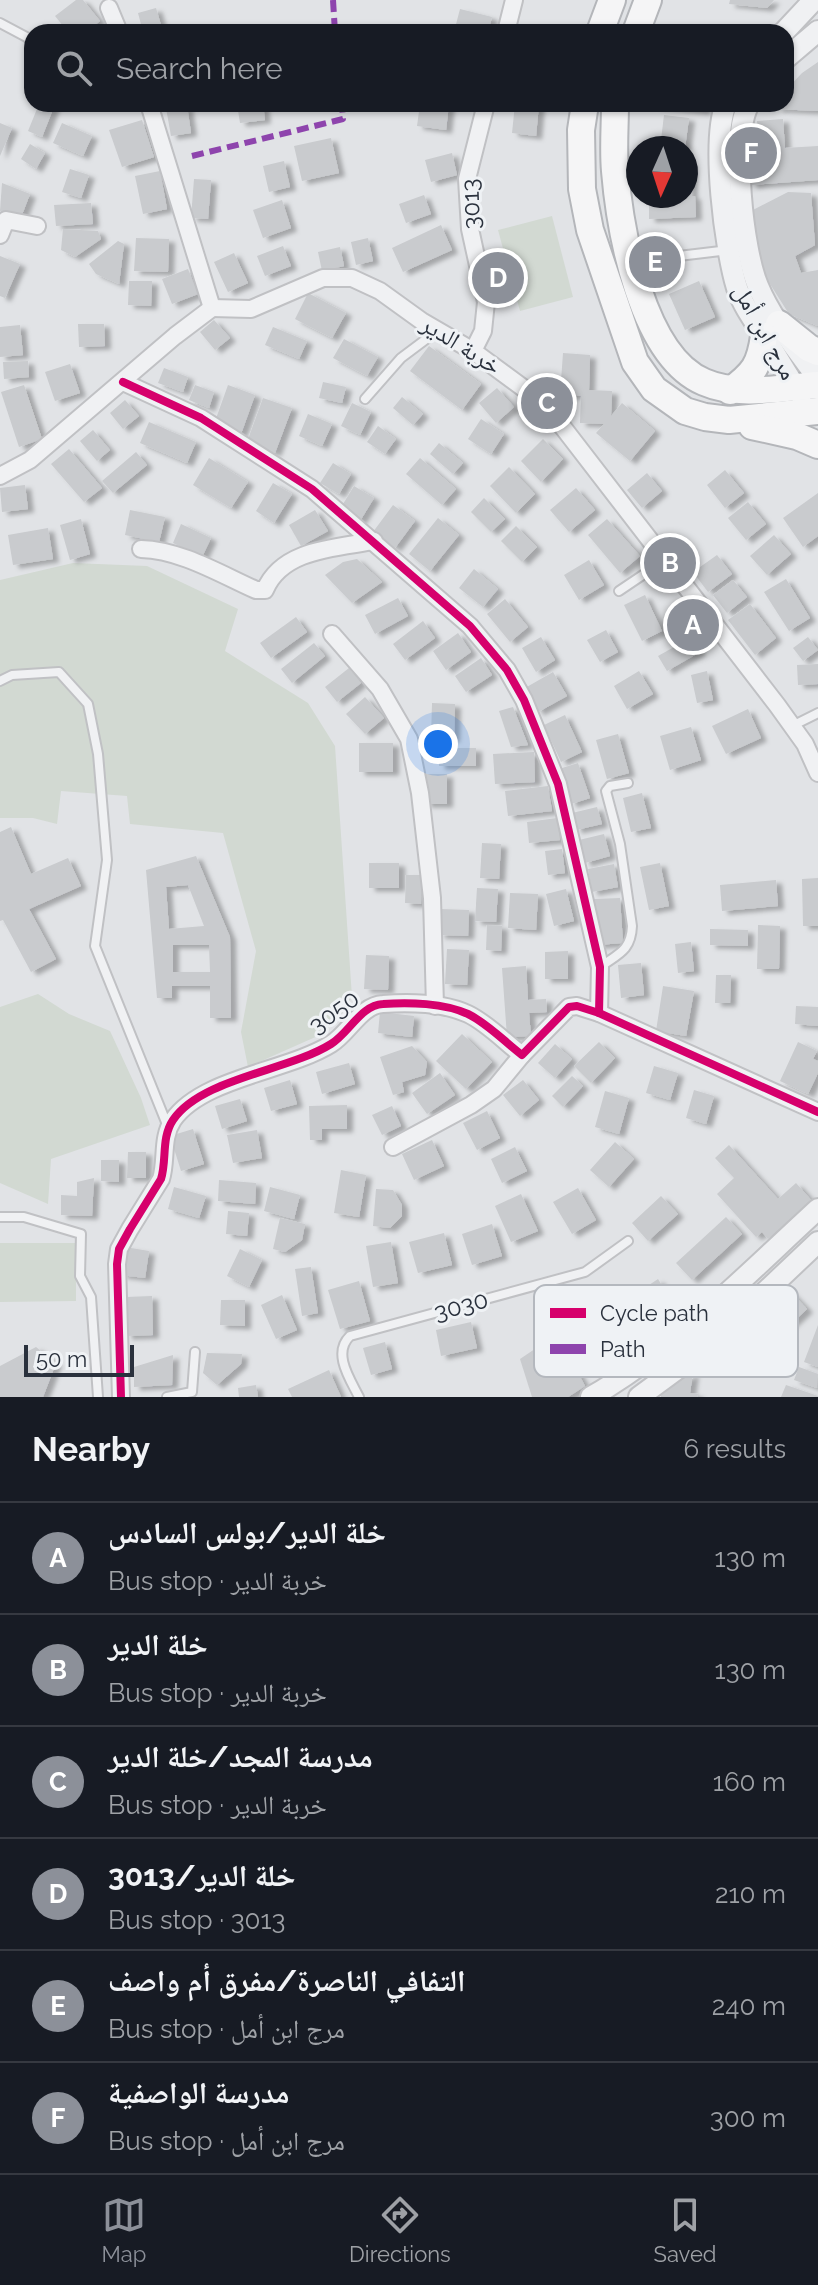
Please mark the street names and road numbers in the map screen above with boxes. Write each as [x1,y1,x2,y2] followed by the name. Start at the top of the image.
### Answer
[455,178,486,230] street label: 3013
[726,279,804,385] street label: مرج ابن أمل
[415,308,507,380] street label: خربة الدير
[303,984,365,1040] street label: 3050
[431,1284,491,1327] street label: 3030

